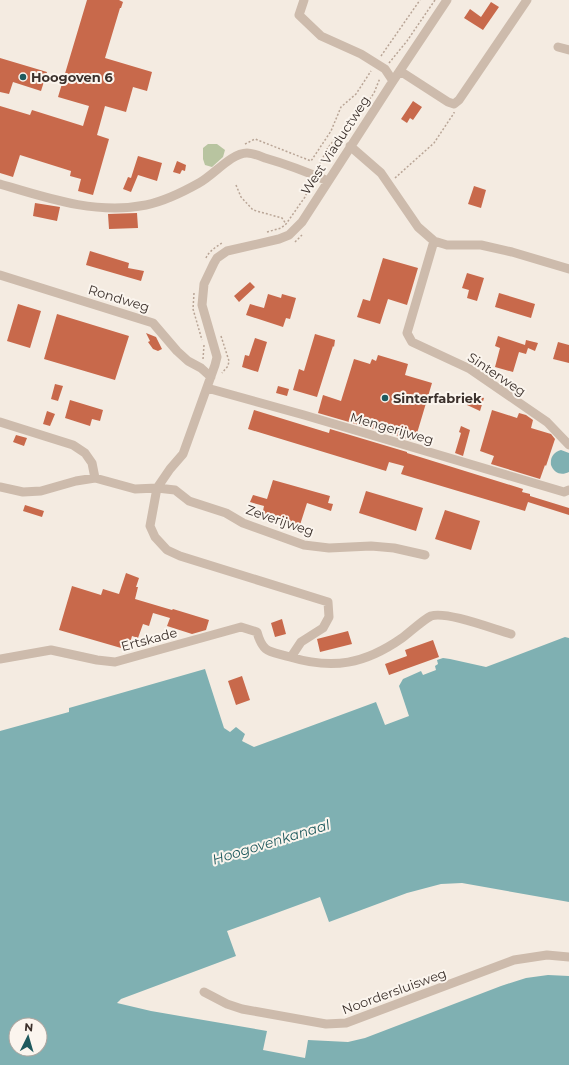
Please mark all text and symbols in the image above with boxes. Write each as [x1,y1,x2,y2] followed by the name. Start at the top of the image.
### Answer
[31,69,113,85] place label: Hoogoven 6
[18,72,28,82] marker: Hoogoven 6
[297,93,373,197] street label: West Viaductweg
[86,281,152,315] street label: Rondweg
[465,349,529,399] street label: Sinterweg
[393,390,482,406] place label: Sinterfabriek
[380,393,390,403] marker: Sinterfabriek
[348,408,436,448] street label: Mengerijweg
[244,501,316,539] street label: Zeverijweg
[119,624,179,654] street label: Ertskade
[210,815,332,868] water label: Hoogovenkanaal
[340,965,448,1017] street label: Noordersluisweg
[8,1017,48,1057] north arrow
[24,1020,34,1034] text: N

